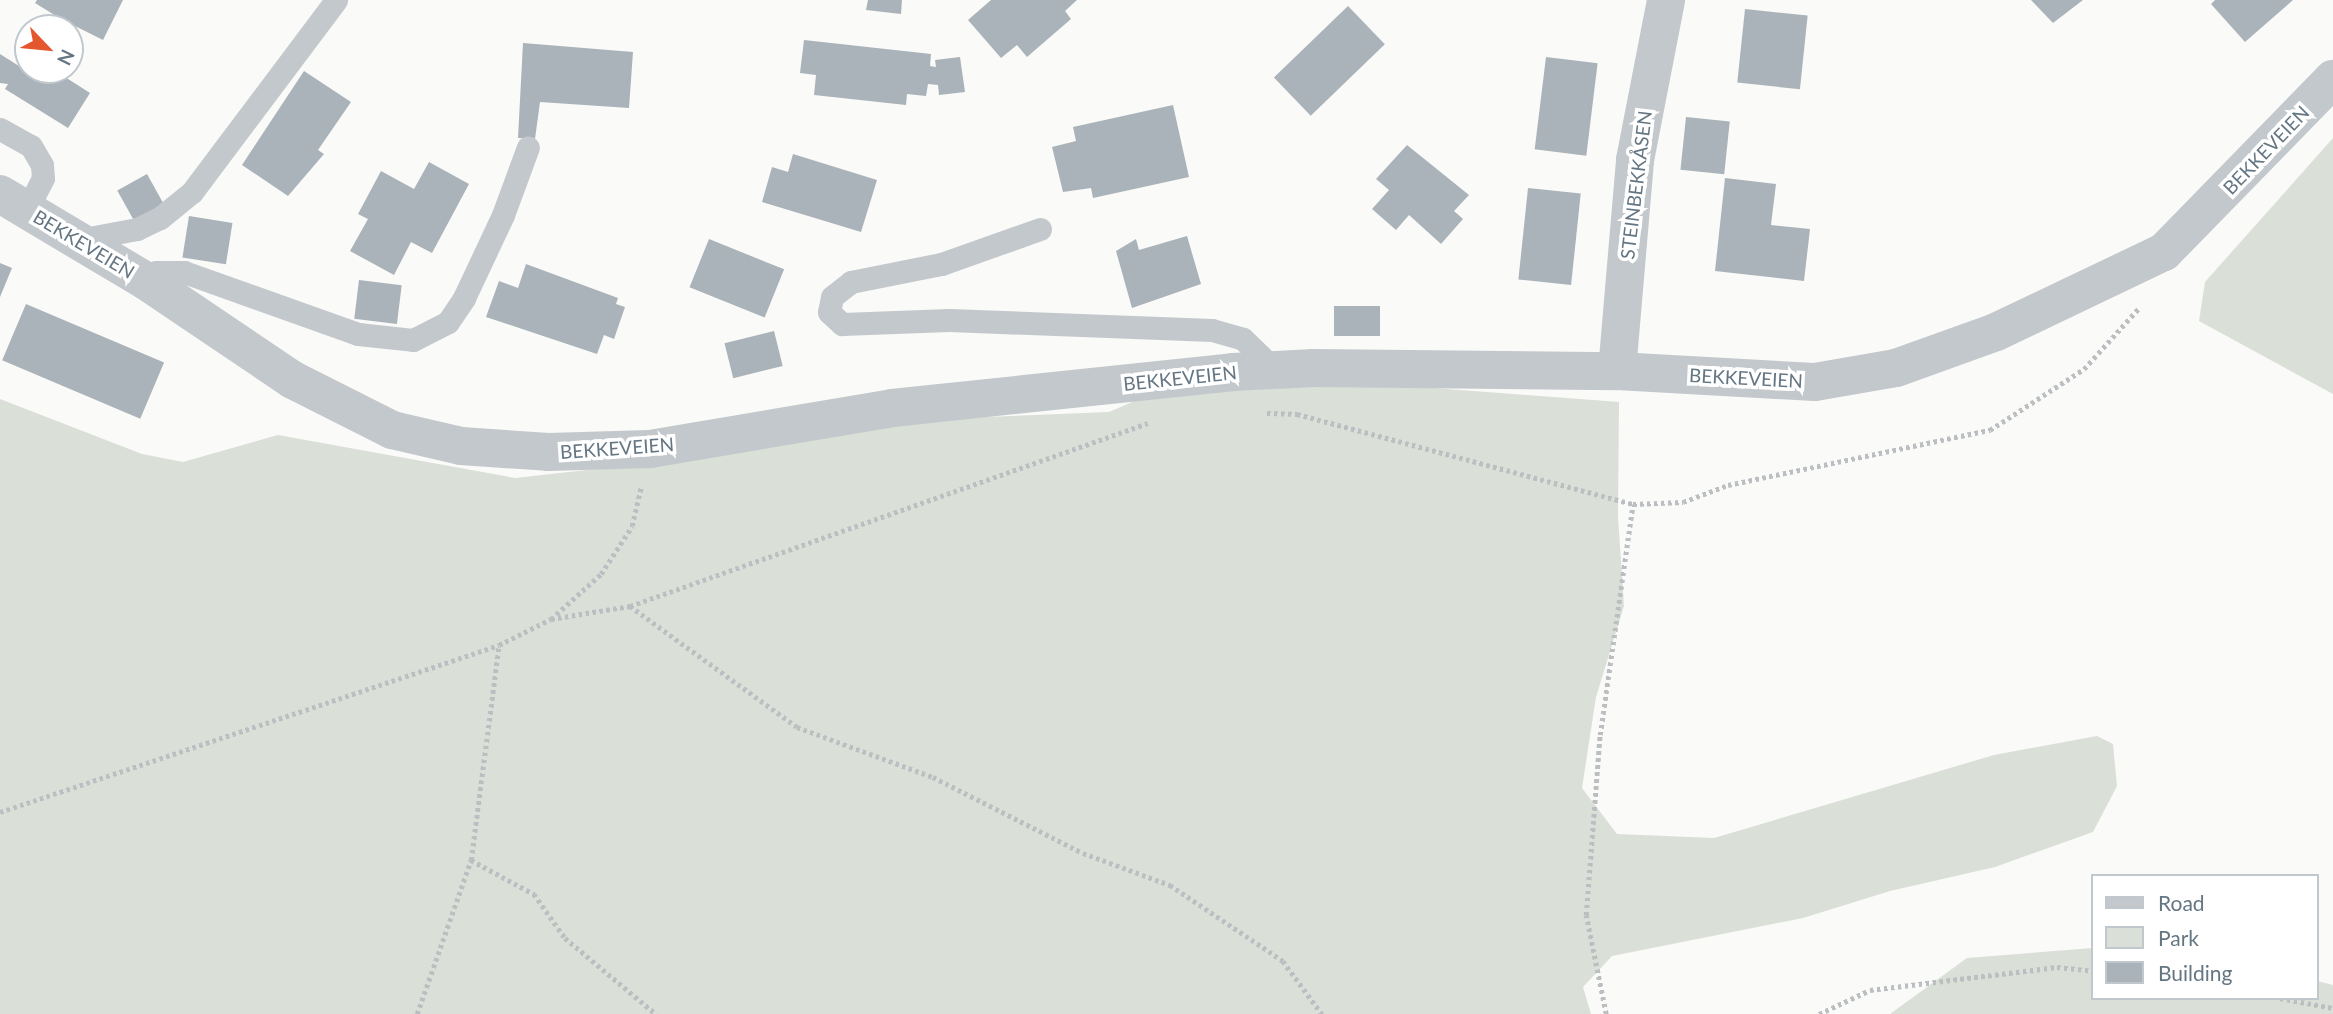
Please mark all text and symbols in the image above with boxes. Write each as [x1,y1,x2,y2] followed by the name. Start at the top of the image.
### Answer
[14,14,84,84] north arrow
[53,46,80,69] text: N
[2218,101,2314,199] street label: BEKKEVEIEN
[1616,109,1656,261] street label: STEINBEKKÅSEN
[29,205,139,283] street label: BEKKEVEIEN
[1122,361,1238,395] street label: BEKKEVEIEN
[1688,364,1804,392] street label: BEKKEVEIEN
[559,433,675,463] street label: BEKKEVEIEN
[2092,874,2319,1000] legend
[2158,890,2205,915] text: Road
[2158,925,2199,950] text: Park
[2158,960,2233,985] text: Building

